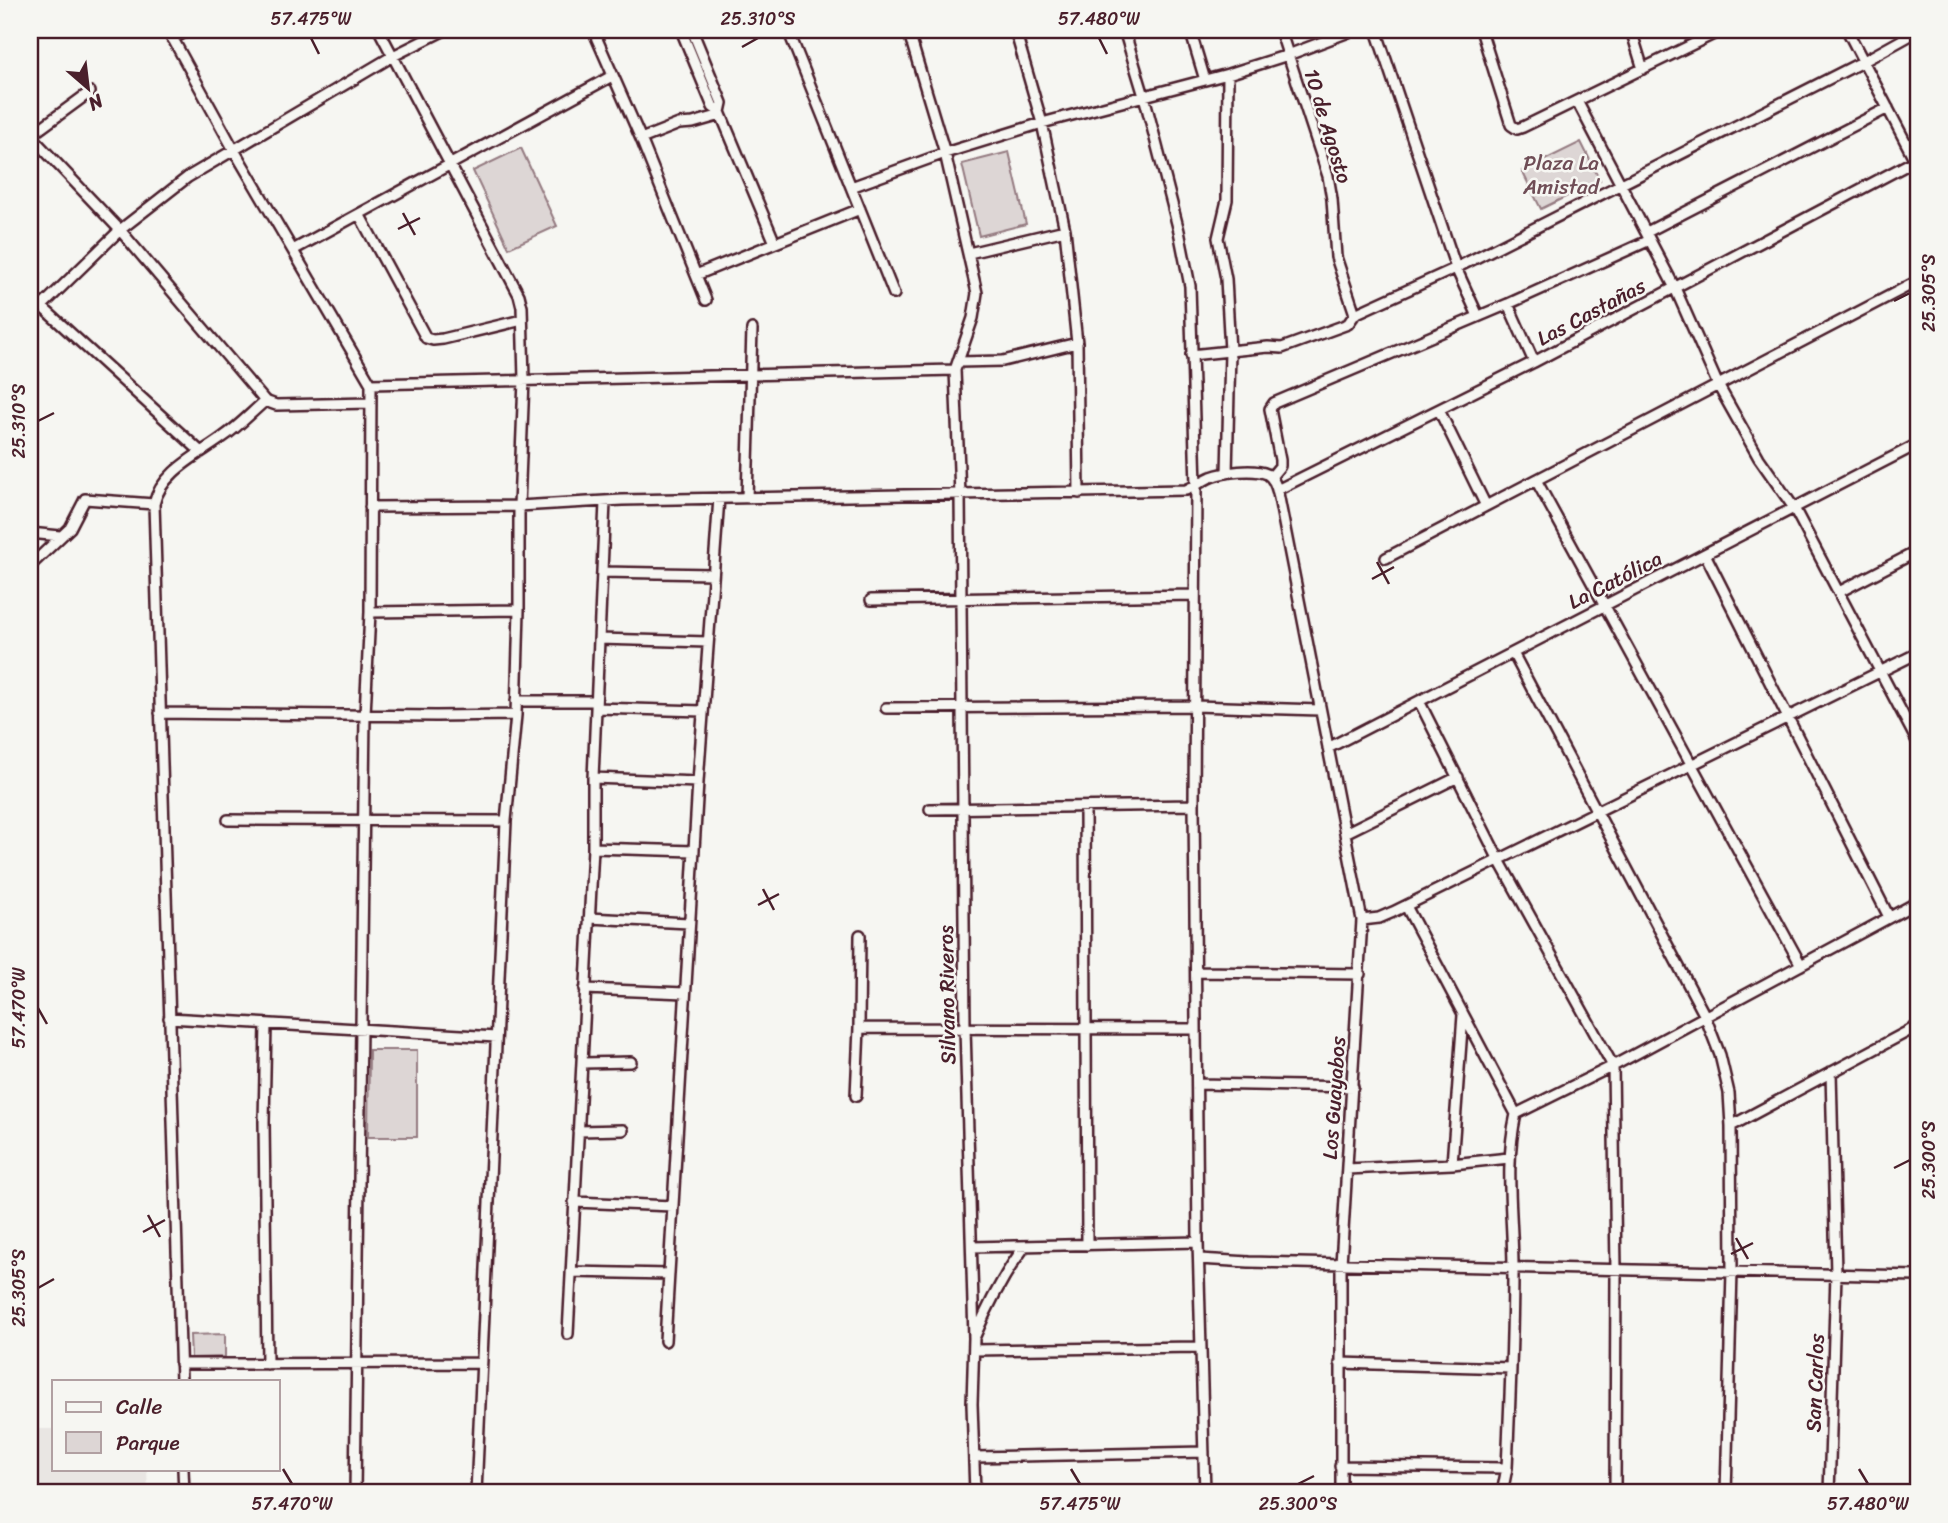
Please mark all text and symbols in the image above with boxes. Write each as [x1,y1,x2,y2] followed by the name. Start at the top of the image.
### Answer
[271,3,353,35] text: 57.475°W
[721,3,795,35] text: 25.310°S
[1058,3,1141,35] text: 57.480°W
[52,52,122,122] north arrow
[1293,64,1363,188] street label: 10 de Agosto
[81,84,110,121] text: N
[1522,144,1601,206] park label: Plaza La Amistad
[1913,254,1945,332] text: 25.305°S
[1529,267,1653,357] street label: Las Castañas
[3,384,35,458] text: 25.310°S
[1561,540,1669,620] street label: La Católica
[927,925,967,1065] street label: Silvano Riveros
[3,966,35,1049] text: 57.470°W
[1311,1035,1357,1161] street label: Los Guayabos
[1913,1121,1945,1199] text: 25.300°S
[3,1249,35,1327] text: 25.305°S
[1794,1333,1836,1433] street label: San Carlos
[52,1380,280,1470] legend
[116,1388,163,1426] text: Calle
[116,1424,180,1462] text: Parque
[251,1488,334,1520] text: 57.470°W
[1040,1488,1122,1520] text: 57.475°W
[1259,1488,1337,1520] text: 25.300°S
[1827,1488,1910,1520] text: 57.480°W

